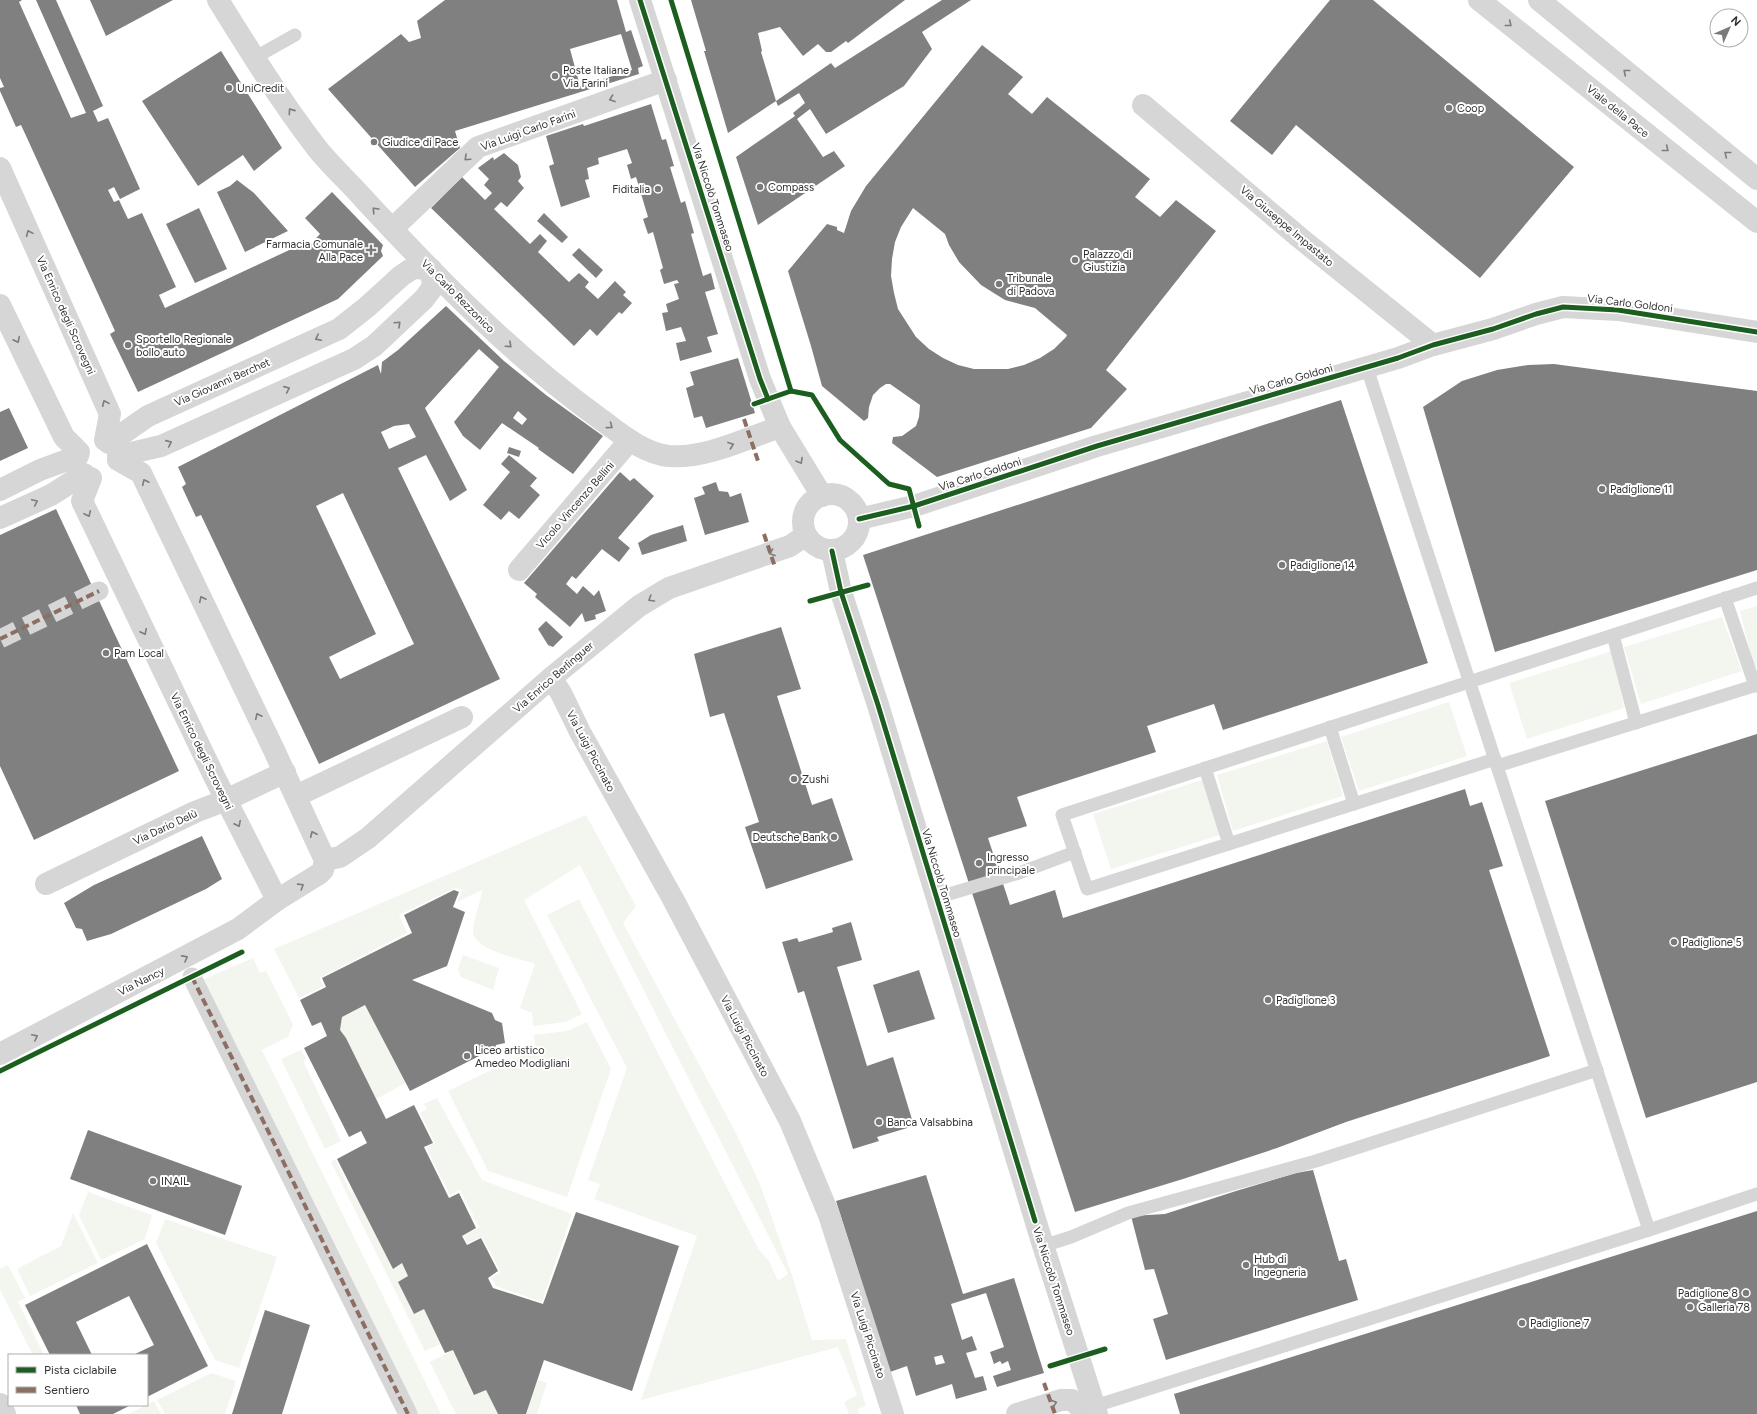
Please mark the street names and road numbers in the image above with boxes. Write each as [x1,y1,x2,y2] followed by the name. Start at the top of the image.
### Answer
[1584,82,1651,140] street label: Viale della Pace
[479,107,577,154] street label: Via Luigi Carlo Farini
[689,141,736,253] street label: Via Niccolò Tommaseo
[1237,183,1336,269] street label: Via Giuseppe Impastato
[33,254,98,377] street label: Via Enrico degli Scrovegni
[418,257,497,336] street label: Via Carlo Rezzonico
[1586,292,1673,315] street label: Via Carlo Goldoni
[172,356,272,409] street label: Via Giovanni Berchet
[1248,361,1334,398] street label: Via Carlo Goldoni
[937,455,1023,494] street label: Via Carlo Goldoni
[534,459,617,552] street label: Vicolo Vincenzo Bellini
[510,639,596,716] street label: Via Enrico Berlinguer
[168,691,236,812] street label: Via Enrico degli Scrovegni
[564,708,617,794] street label: Via Luigi Piccinato
[131,807,199,848] street label: Via Dario Delù
[919,827,964,939] street label: Via Niccolò Tommaseo
[116,964,167,999] street label: Via Nancy
[718,993,771,1079] street label: Via Luigi Piccinato
[1030,1225,1077,1337] street label: Via Niccolò Tommaseo
[847,1290,888,1380] street label: Via Luigi Piccinato

